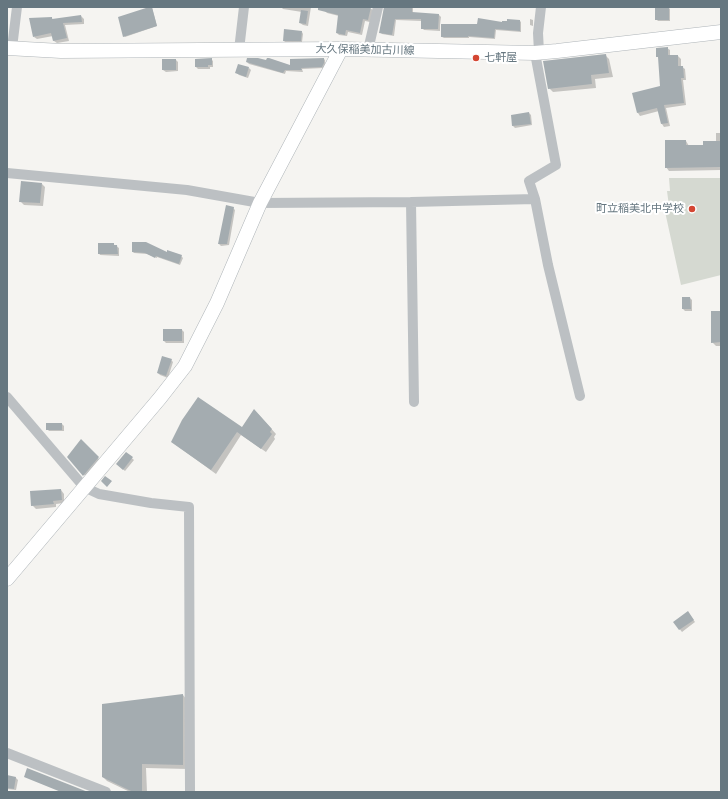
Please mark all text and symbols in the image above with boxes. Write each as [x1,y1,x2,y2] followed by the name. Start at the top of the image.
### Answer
[315,43,415,57] street label: 大久保稲美加古川線
[484,51,517,65] place label: 七軒屋
[471,53,481,63] marker: 七軒屋
[596,202,684,216] place label: 町立稲美北中学校
[687,204,697,214] marker: 町立稲美北中学校

